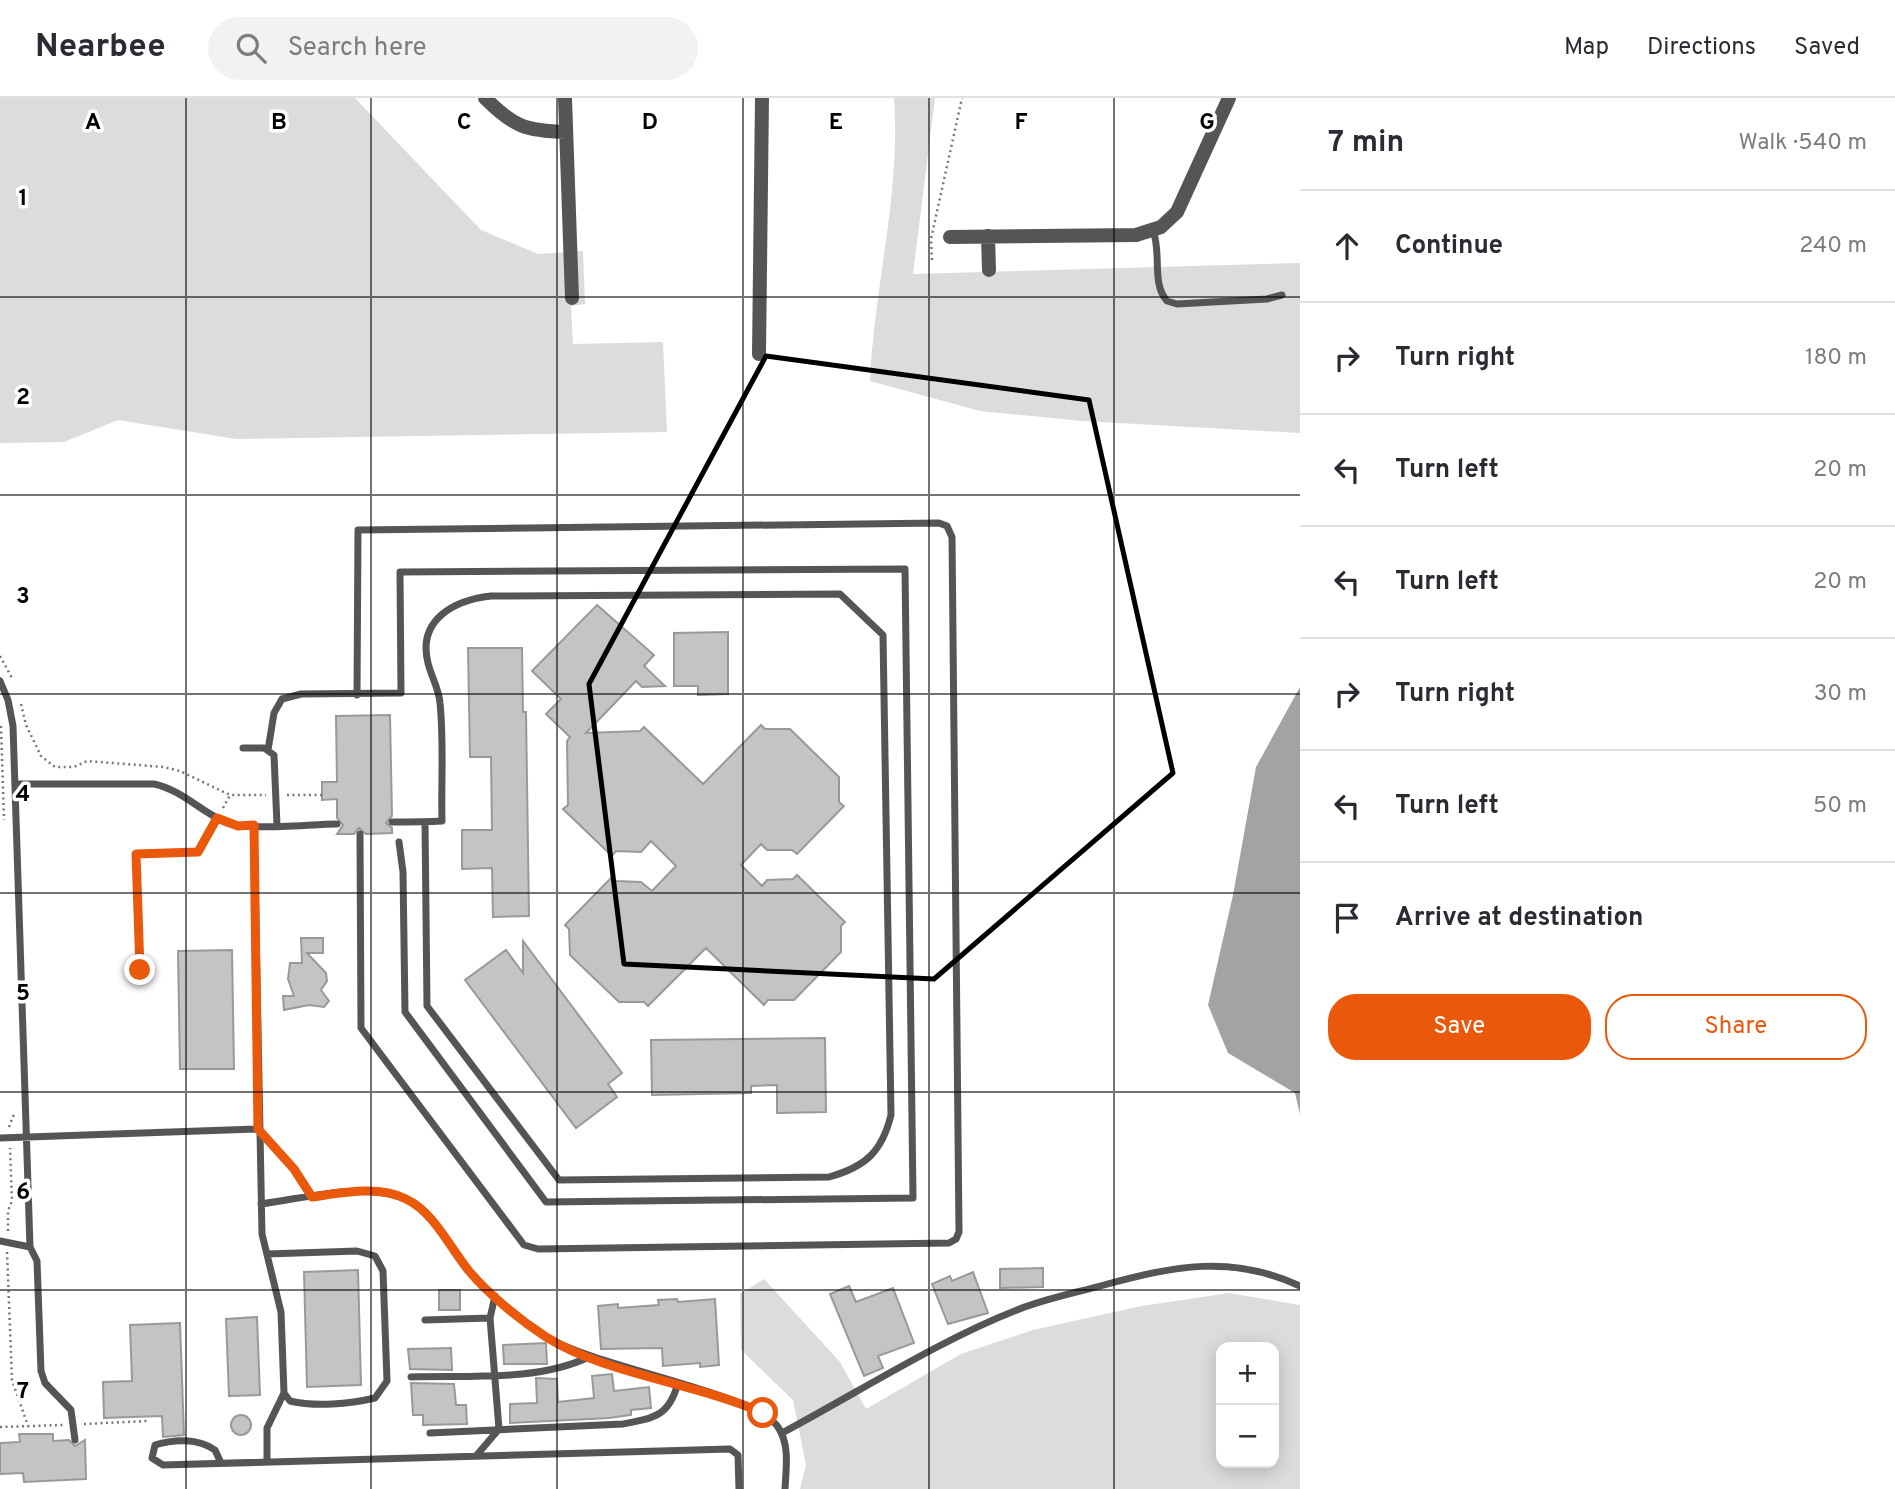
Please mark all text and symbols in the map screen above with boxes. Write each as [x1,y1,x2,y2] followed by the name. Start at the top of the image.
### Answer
[208,17,698,80] search box
[35,27,166,69] text: Nearbee
[232,29,270,67] icon: search
[288,32,427,65] text: Search here
[1564,33,1609,63] text: Map
[1647,33,1756,63] text: Directions
[1794,33,1860,63] text: Saved
[85,109,101,138] text: A
[271,109,287,138] text: B
[457,109,471,138] text: C
[642,109,658,138] text: D
[829,109,843,138] text: E
[1014,109,1028,138] text: F
[1199,109,1215,138] text: G
[1328,125,1404,162] text: 7 min
[1738,129,1867,158] text: Walk · 540 m
[18,185,28,214] text: 1
[1328,227,1366,265] icon: ahead
[1395,230,1503,263] text: Continue
[1799,232,1867,261] text: 240 m
[1328,339,1366,377] icon: right
[1395,342,1515,375] text: Turn right
[1805,344,1867,373] text: 180 m
[16,384,30,413] text: 2
[1328,451,1366,489] icon: left
[1395,454,1499,487] text: Turn left
[1813,456,1867,485] text: 20 m
[1328,563,1366,601] icon: left
[1395,566,1499,599] text: Turn left
[1813,568,1867,597] text: 20 m
[16,583,30,612] text: 3
[1328,675,1366,713] icon: right
[1395,678,1515,711] text: Turn right
[1814,680,1867,709] text: 30 m
[16,781,30,810] text: 4
[1328,787,1366,825] icon: left
[1395,790,1499,823] text: Turn left
[1813,792,1867,821] text: 50 m
[1328,899,1366,937] icon: arrive
[1395,902,1643,935] text: Arrive at destination
[124,954,155,985] route end
[16,980,30,1009] text: 5
[1328,994,1591,1060] button: Save
[1605,994,1867,1060] button: Share
[16,1179,30,1208] text: 6
[1216,1342,1279,1468] map controls
[1216,1342,1279,1405] button: +
[17,1378,29,1407] text: 7
[747,1397,778,1428] route start
[1216,1405,1279,1468] button: −

